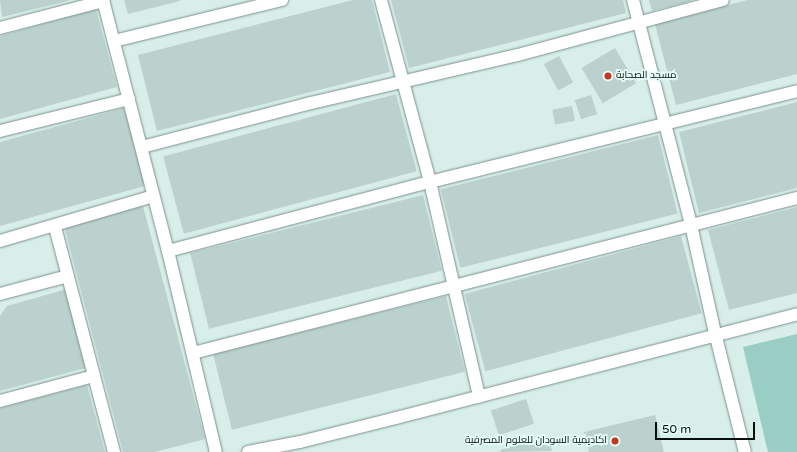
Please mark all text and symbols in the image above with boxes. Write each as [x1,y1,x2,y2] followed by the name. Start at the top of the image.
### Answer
[616,70,676,82] place label: مسجد الصحابة
[603,71,613,81] marker: مسجد الصحابة
[657,414,757,440] scale bar
[662,422,691,436] text: 50 m
[465,435,607,447] place label: اكاديمية السودان للعلوم المصرفية
[610,436,620,446] marker: اكاديمية السودان للعلوم المصرفية

